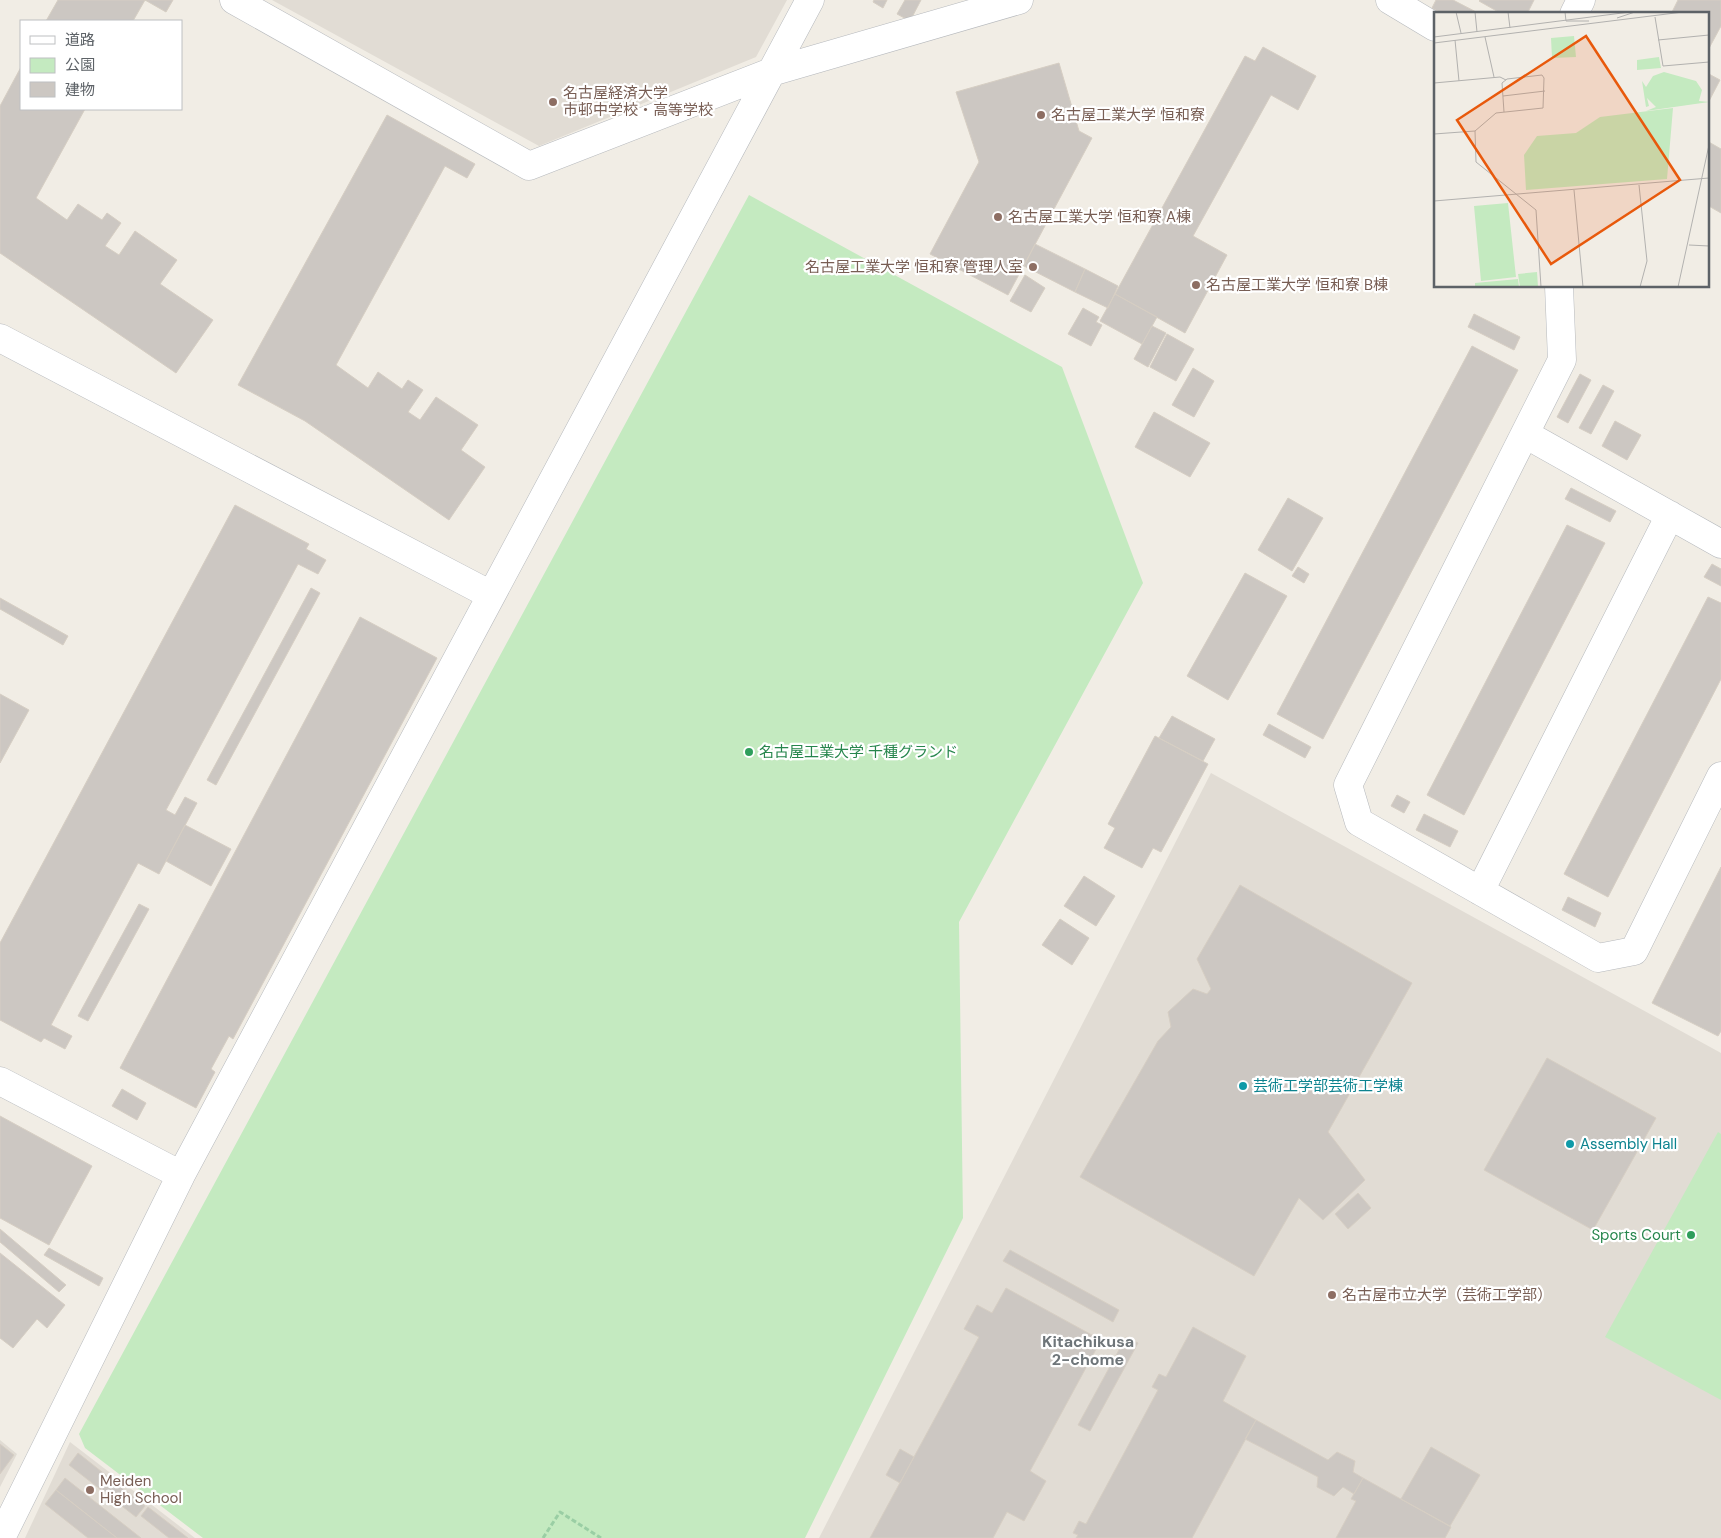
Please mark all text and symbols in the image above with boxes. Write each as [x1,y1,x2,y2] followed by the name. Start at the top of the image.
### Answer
[1434,12,1708,288] inset map
[20,20,182,110] legend
[65,30,95,50] text: 道路
[65,55,95,75] text: 公園
[65,80,95,100] text: 建物
[563,83,713,120] place label: 名古屋経済大学 市邨中学校・高等学校
[547,96,559,108] marker: 名古屋経済大学 市邨中学校・高等学校
[1051,105,1205,125] place label: 名古屋工業大学 恒和寮
[1035,109,1047,121] marker: 名古屋工業大学 恒和寮
[1008,207,1191,227] place label: 名古屋工業大学 恒和寮 A棟
[992,211,1004,223] marker: 名古屋工業大学 恒和寮 A棟
[805,257,1023,277] place label: 名古屋工業大学 恒和寮 管理人室
[1027,261,1039,273] marker: 名古屋工業大学 恒和寮 管理人室
[1206,275,1388,295] place label: 名古屋工業大学 恒和寮 B棟
[1190,279,1202,291] marker: 名古屋工業大学 恒和寮 B棟
[759,742,958,762] place label: 名古屋工業大学 千種グランド
[743,746,755,758] marker: 名古屋工業大学 千種グランド
[1253,1076,1403,1096] place label: 芸術工学部芸術工学棟
[1237,1080,1249,1092] marker: 芸術工学部芸術工学棟
[1580,1134,1677,1154] place label: Assembly Hall
[1564,1138,1576,1150] marker: Assembly Hall
[1591,1225,1681,1245] place label: Sports Court
[1685,1229,1697,1241] marker: Sports Court
[1342,1285,1552,1305] place label: 名古屋市立大学（芸術工学部）
[1326,1289,1338,1301] marker: 名古屋市立大学（芸術工学部）
[1042,1331,1134,1370] district label: Kitachikusa 2-chome
[100,1471,182,1508] place label: Meiden High School
[84,1484,96,1496] marker: Meiden High School

